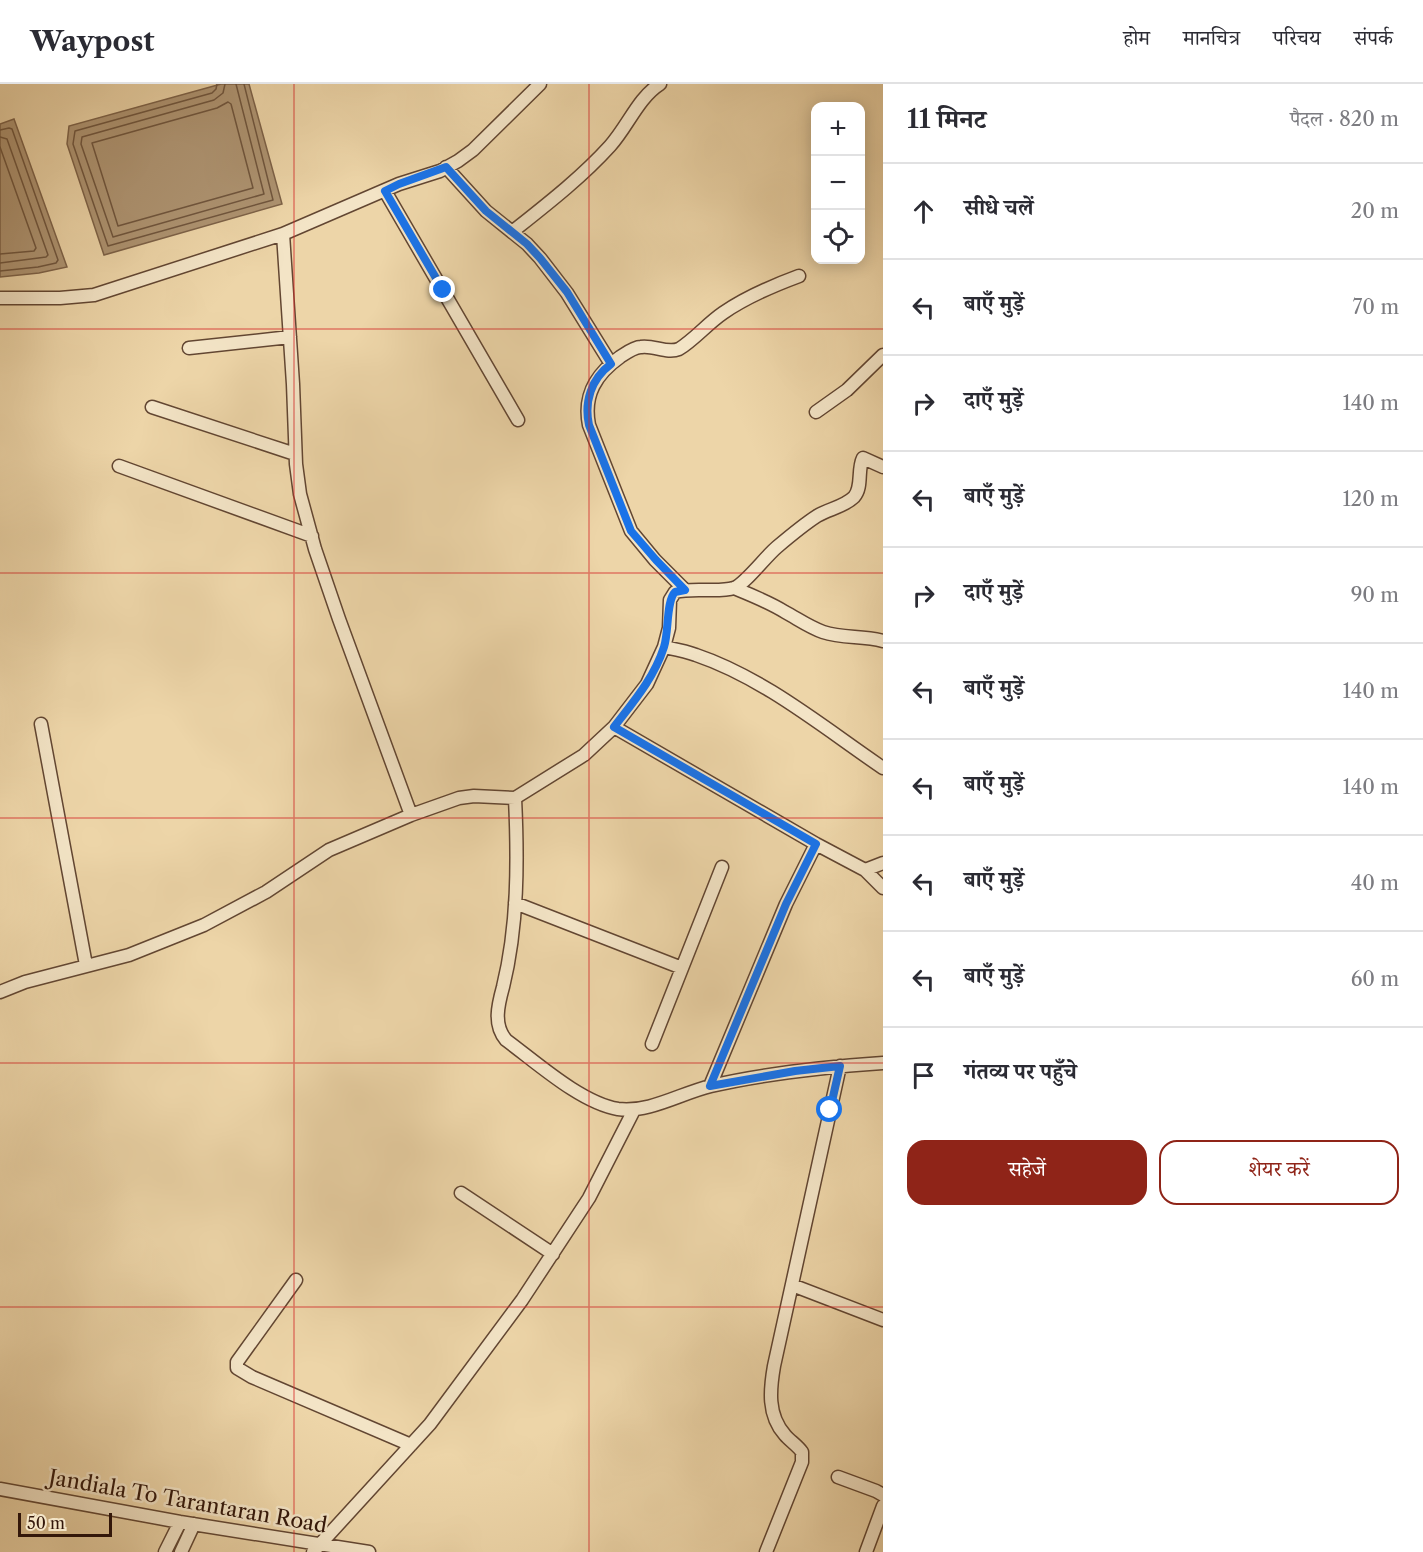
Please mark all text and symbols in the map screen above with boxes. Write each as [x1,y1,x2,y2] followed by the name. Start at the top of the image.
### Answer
[30,24,154,58] text: Waypost
[1123,25,1150,50] text: होम
[1183,25,1240,50] text: मानचित्र
[1273,25,1321,50] text: परिचय
[1354,25,1393,50] text: संपर्क
[811,102,865,264] map controls
[811,102,865,156] button: +
[907,103,986,135] text: 11 मिनट
[1290,107,1399,131] text: पैदल · 820 m
[811,156,865,210] button: −
[964,194,1033,221] text: सीधे चलें
[907,195,940,228] icon: ahead
[1351,199,1399,223] text: 20 m
[811,210,865,264] button: locate
[429,276,455,302] route end
[964,290,1024,317] text: बाएँ मुड़ें
[907,291,940,324] icon: left
[1353,295,1399,319] text: 70 m
[964,386,1023,413] text: दाएँ मुड़ें
[907,387,940,420] icon: right
[1342,391,1399,415] text: 140 m
[964,482,1024,509] text: बाएँ मुड़ें
[907,483,940,516] icon: left
[1342,487,1399,511] text: 120 m
[964,578,1023,605] text: दाएँ मुड़ें
[907,579,940,612] icon: right
[1351,583,1399,607] text: 90 m
[964,674,1024,701] text: बाएँ मुड़ें
[907,675,940,708] icon: left
[1342,679,1399,703] text: 140 m
[964,770,1024,797] text: बाएँ मुड़ें
[907,771,940,804] icon: left
[1342,775,1399,799] text: 140 m
[964,866,1024,893] text: बाएँ मुड़ें
[907,867,940,900] icon: left
[1351,871,1399,895] text: 40 m
[964,962,1024,989] text: बाएँ मुड़ें
[907,963,940,996] icon: left
[1351,967,1399,991] text: 60 m
[964,1058,1077,1085] text: गंतव्य पर पहुँचे
[907,1059,940,1092] icon: arrive
[816,1096,842,1122] route start
[907,1140,1147,1205] button: सहेजें
[1159,1140,1399,1205] button: शेयर करें
[44,1464,329,1538] street label: Jandiala To Tarantaran Road
[18,1510,112,1538] scale bar
[27,1513,65,1533] text: 50 m

